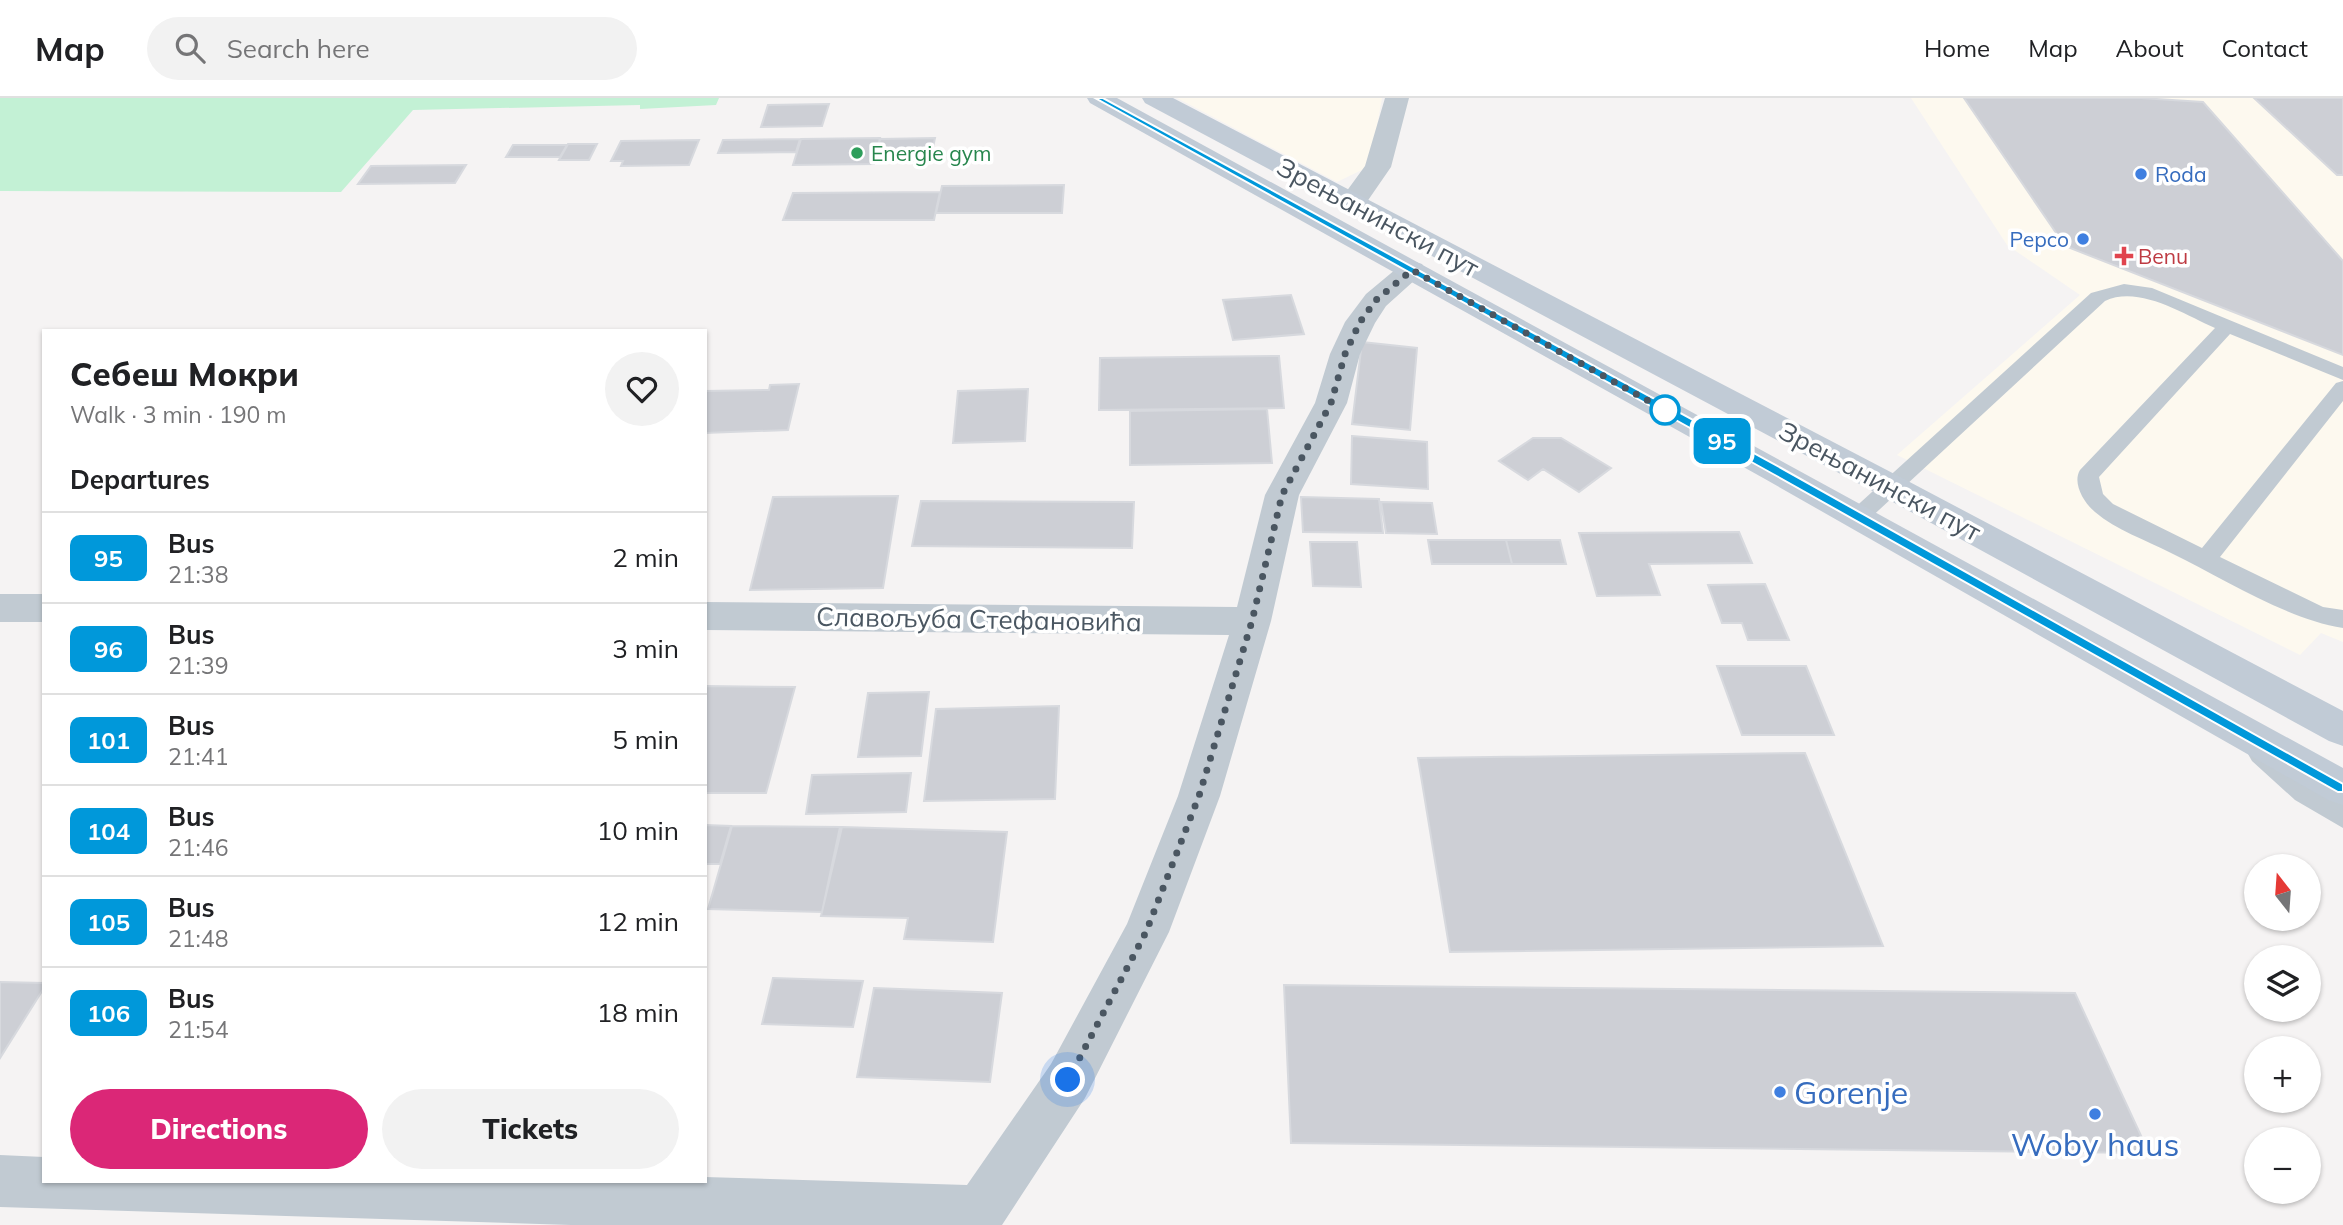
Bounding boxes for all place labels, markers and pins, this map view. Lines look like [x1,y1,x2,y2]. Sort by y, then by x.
place label: Energie gym [871,140,991,166]
marker: Energie gym [849,145,865,161]
place label: Roda [2155,161,2206,187]
marker: Roda [2133,166,2149,182]
place label: Pepco [2010,226,2069,252]
marker: Pepco [2075,231,2091,247]
place label: Benu [2138,243,2188,269]
marker: Benu [2116,248,2132,264]
unlabelled marker [1650,395,1680,425]
place label: Gorenje [1794,1072,1908,1112]
marker: Gorenje [1772,1084,1788,1100]
marker: Woby haus [2087,1106,2103,1122]
place label: Woby haus [2011,1124,2179,1164]

